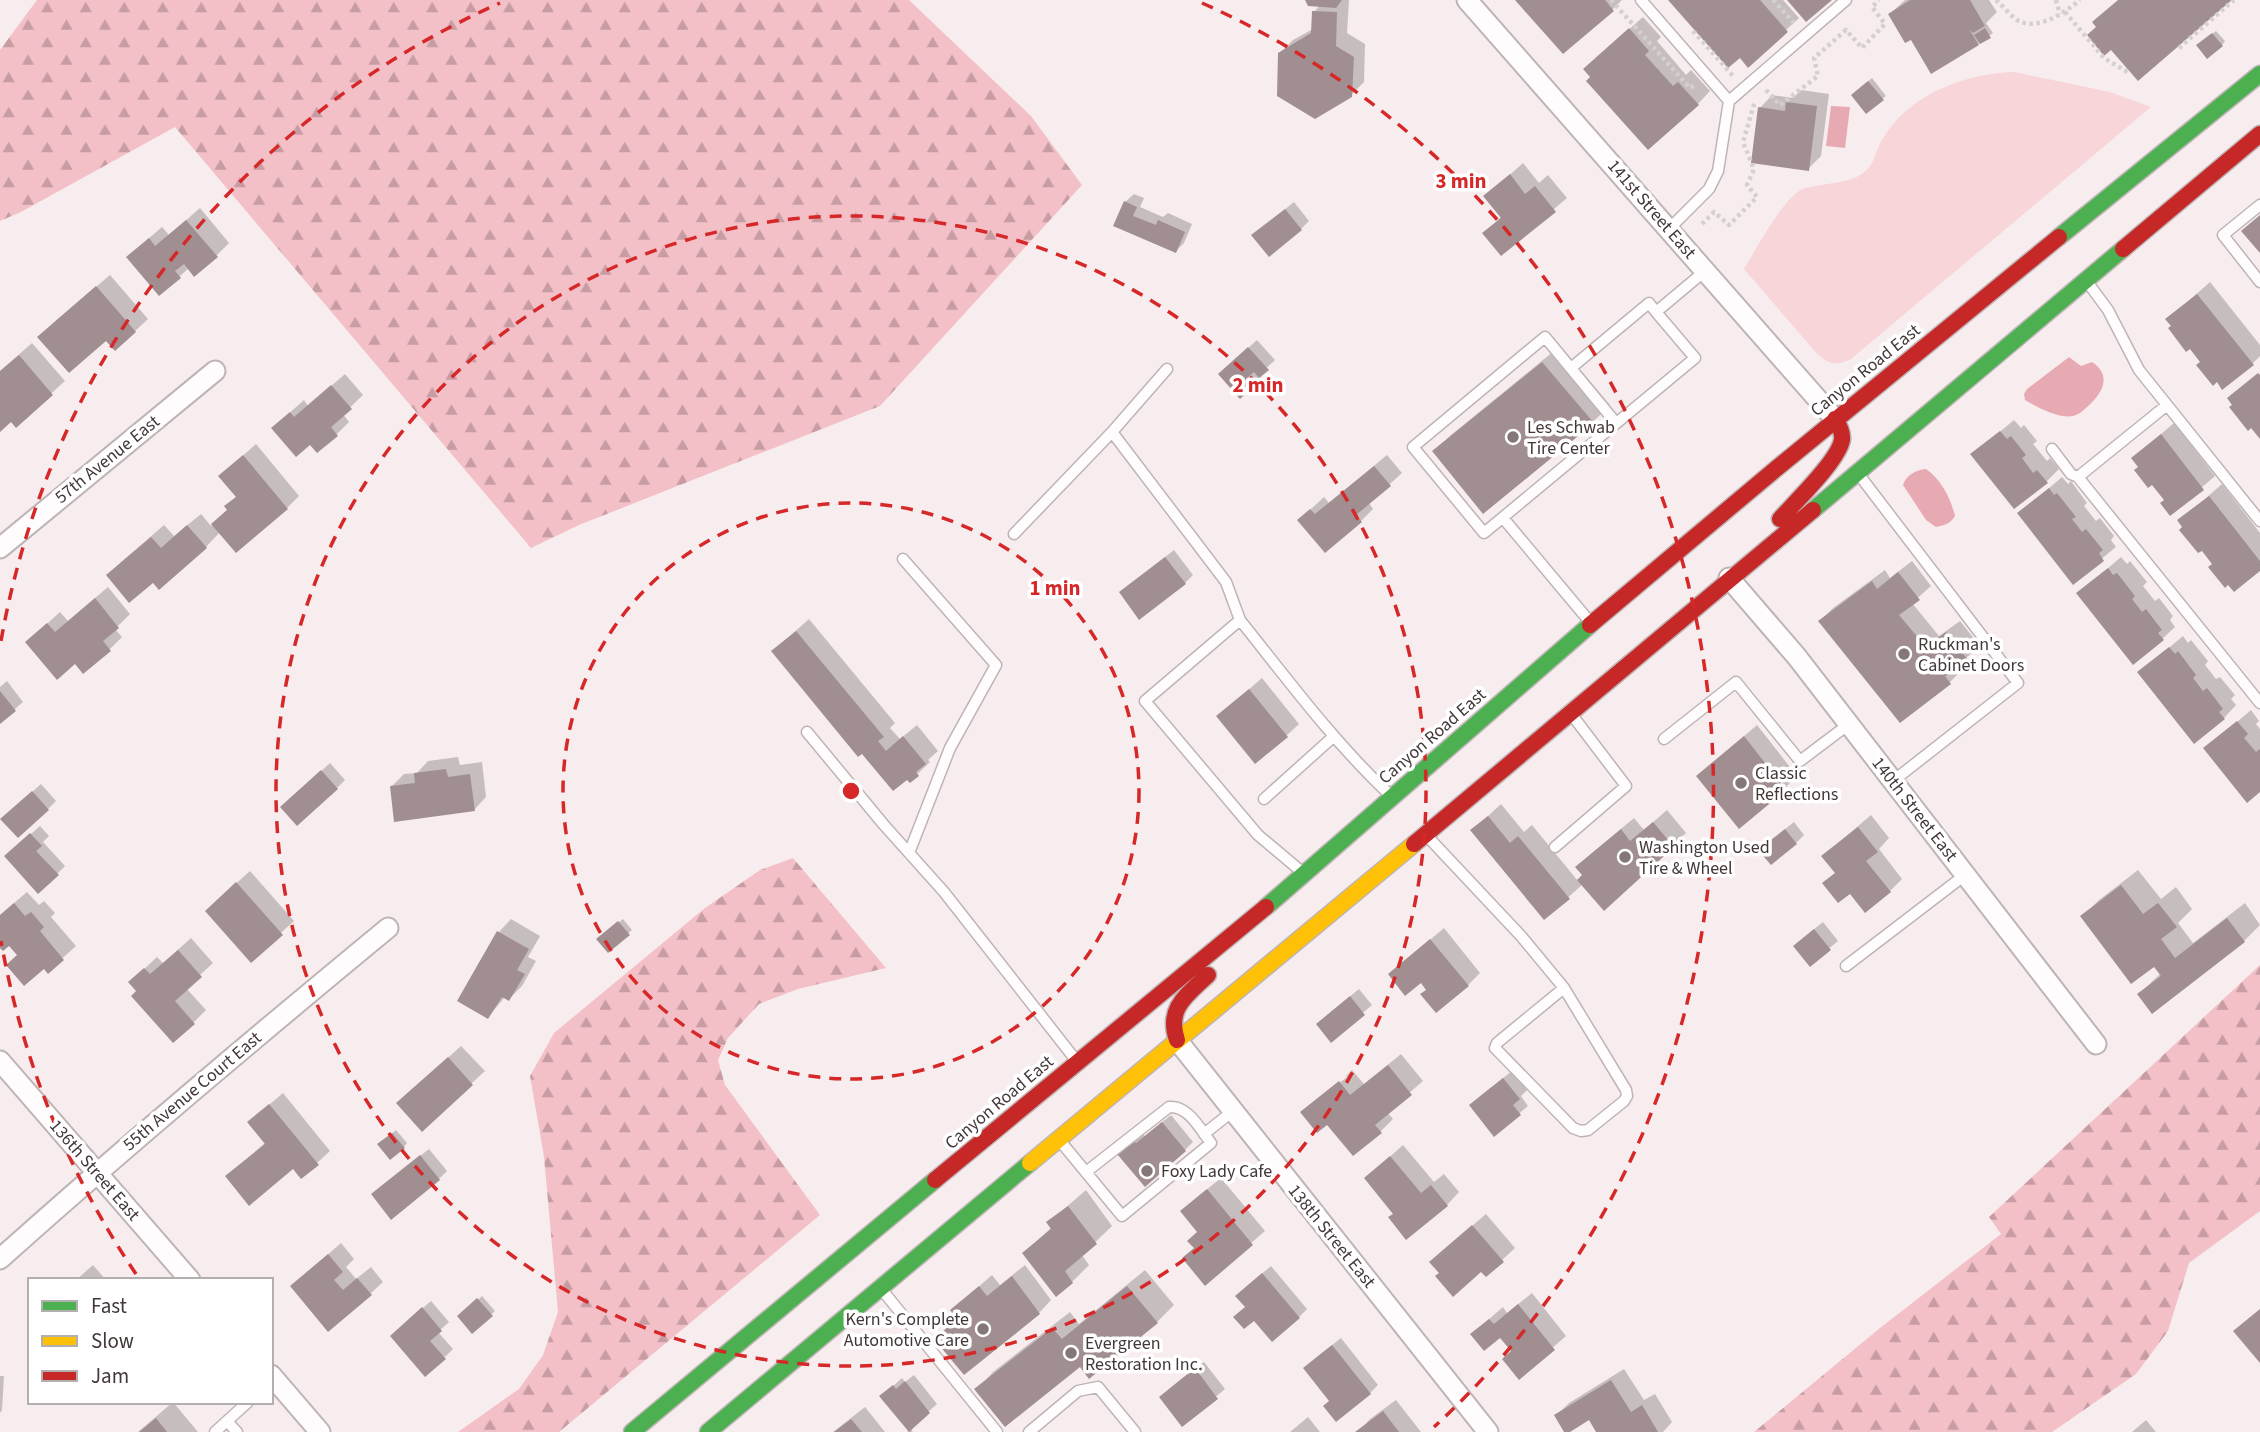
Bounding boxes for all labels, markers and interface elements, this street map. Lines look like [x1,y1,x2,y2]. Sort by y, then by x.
street label: 141st Street East [1601,154,1702,264]
text: 3 min [1435,166,1487,196]
street label: Canyon Road East [1805,318,1926,423]
text: 2 min [1232,370,1284,400]
street label: 57th Avenue East [50,409,165,509]
place label: Les Schwab Tire Center [1527,415,1615,461]
marker: Les Schwab Tire Center [1505,429,1521,445]
text: 1 min [1029,573,1081,603]
place label: Ruckman's Cabinet Doors [1918,632,2024,678]
marker: Ruckman's Cabinet Doors [1896,646,1912,662]
street label: Canyon Road East [1373,683,1491,790]
street label: 140th Street East [1866,752,1964,867]
place label: Classic Reflections [1755,761,1838,807]
marker: Classic Reflections [1733,775,1749,791]
centre of rings [839,779,863,803]
place label: Washington Used Tire & Wheel [1639,835,1770,881]
marker: Washington Used Tire & Wheel [1617,849,1633,865]
street label: 55th Avenue Court East [118,1026,267,1157]
street label: Canyon Road East [940,1049,1059,1155]
street label: 136th Street East [44,1114,146,1226]
place label: Foxy Lady Cafe [1161,1159,1272,1184]
marker: Foxy Lady Cafe [1139,1163,1155,1179]
street label: 138th Street East [1282,1179,1381,1293]
legend [28,1278,273,1404]
text: Fast [91,1291,127,1321]
place label: Kern's Complete Automotive Care [844,1307,969,1353]
marker: Kern's Complete Automotive Care [975,1321,991,1337]
text: Slow [91,1326,134,1356]
place label: Evergreen Restoration Inc. [1085,1331,1202,1377]
marker: Evergreen Restoration Inc. [1063,1345,1079,1361]
text: Jam [91,1361,129,1391]

